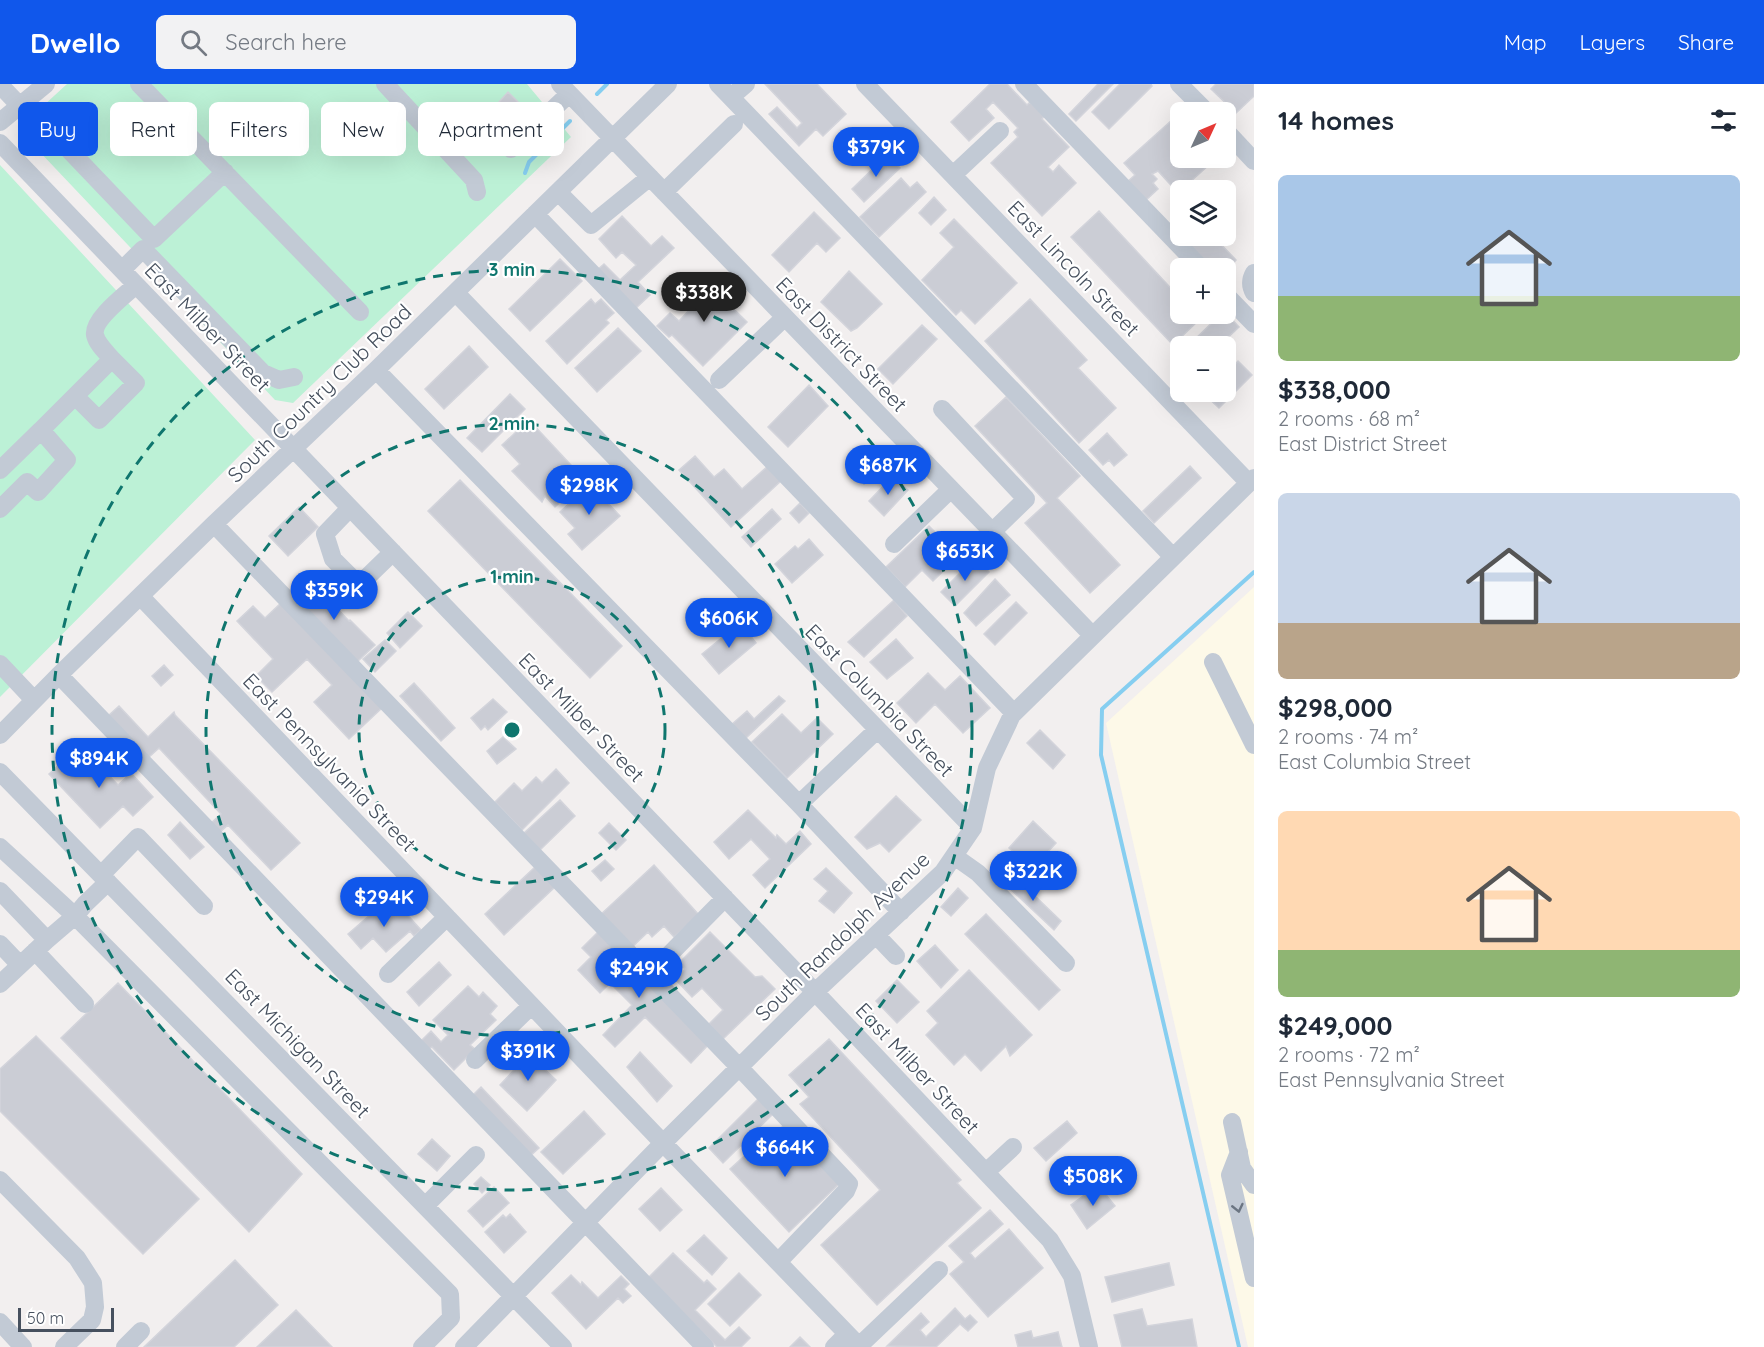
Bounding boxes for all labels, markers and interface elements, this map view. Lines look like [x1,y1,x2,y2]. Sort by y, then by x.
search box [156,15,576,69]
text: Dwello [30,25,120,60]
icon: search [177,26,210,59]
text: Search here [225,28,347,56]
text: Map [1504,29,1547,55]
text: Layers [1580,29,1645,55]
text: Share [1678,29,1734,55]
chip: Buy [18,102,98,156]
chip: Rent [110,102,197,156]
chip: Filters [209,102,309,156]
chip: New [321,102,406,156]
chip: Apartment [418,102,564,156]
north arrow [1170,102,1236,168]
map controls [1170,102,1236,402]
text: 14 homes [1278,104,1394,137]
icon: filters [1707,104,1740,137]
pin: $379K [834,127,918,178]
text: $379K [847,134,905,159]
button: layers [1170,180,1236,246]
street label: East Lincoln Street [1003,195,1145,341]
icon: home [1455,214,1563,322]
street label: East Milber Street [140,257,276,397]
text: 3 min [489,258,535,281]
button: + [1170,258,1236,324]
street label: East District Street [771,271,913,417]
pin: $338K [662,272,746,323]
text: $338K [675,279,733,304]
street label: South Country Club Road [222,298,416,488]
button: − [1170,336,1236,402]
text: $338,000 [1278,373,1391,406]
text: 2 rooms · 68 m² [1278,406,1420,431]
text: 2 min [489,412,535,435]
text: East District Street [1278,431,1447,456]
pin: $687K [846,445,930,496]
text: $687K [859,452,917,477]
pin: $298K [547,465,631,516]
text: $298K [560,472,618,497]
pin: $653K [923,531,1007,582]
icon: home [1455,532,1563,640]
text: $653K [936,538,994,563]
text: 1 min [490,565,534,588]
pin: $359K [292,570,376,621]
text: $359K [305,577,363,602]
pin: $606K [687,598,771,649]
text: $606K [699,605,759,630]
street label: East Columbia Street [800,618,960,782]
street label: East Milber Street [514,647,650,787]
street label: East Pennsylvania Street [238,667,422,857]
text: $298,000 [1278,691,1392,724]
centre of rings [502,720,522,740]
text: 2 rooms · 74 m² [1278,724,1418,749]
pin: $894K [57,738,141,789]
text: $894K [69,745,129,770]
text: East Columbia Street [1278,749,1471,774]
street label: South Randolph Avenue [749,846,935,1026]
icon: home [1455,850,1563,958]
pin: $322K [991,851,1075,902]
text: $322K [1004,858,1062,883]
pin: $294K [342,877,426,928]
text: $294K [354,884,414,909]
pin: $249K [597,948,681,999]
text: $249K [609,955,669,980]
street label: East Michigan Street [220,963,376,1123]
street label: East Milber Street [851,997,985,1139]
text: $249,000 [1278,1009,1392,1042]
pin: $391K [486,1031,570,1082]
text: $391K [501,1038,555,1063]
text: 2 rooms · 72 m² [1278,1042,1420,1067]
text: East Pennsylvania Street [1278,1067,1505,1092]
pin: $664K [743,1127,827,1178]
text: $664K [756,1134,814,1159]
pin: $508K [1051,1156,1135,1207]
text: $508K [1063,1163,1123,1188]
one-way arrow [1230,1203,1243,1213]
scale bar [18,1305,114,1332]
text: 50 m [27,1308,64,1328]

